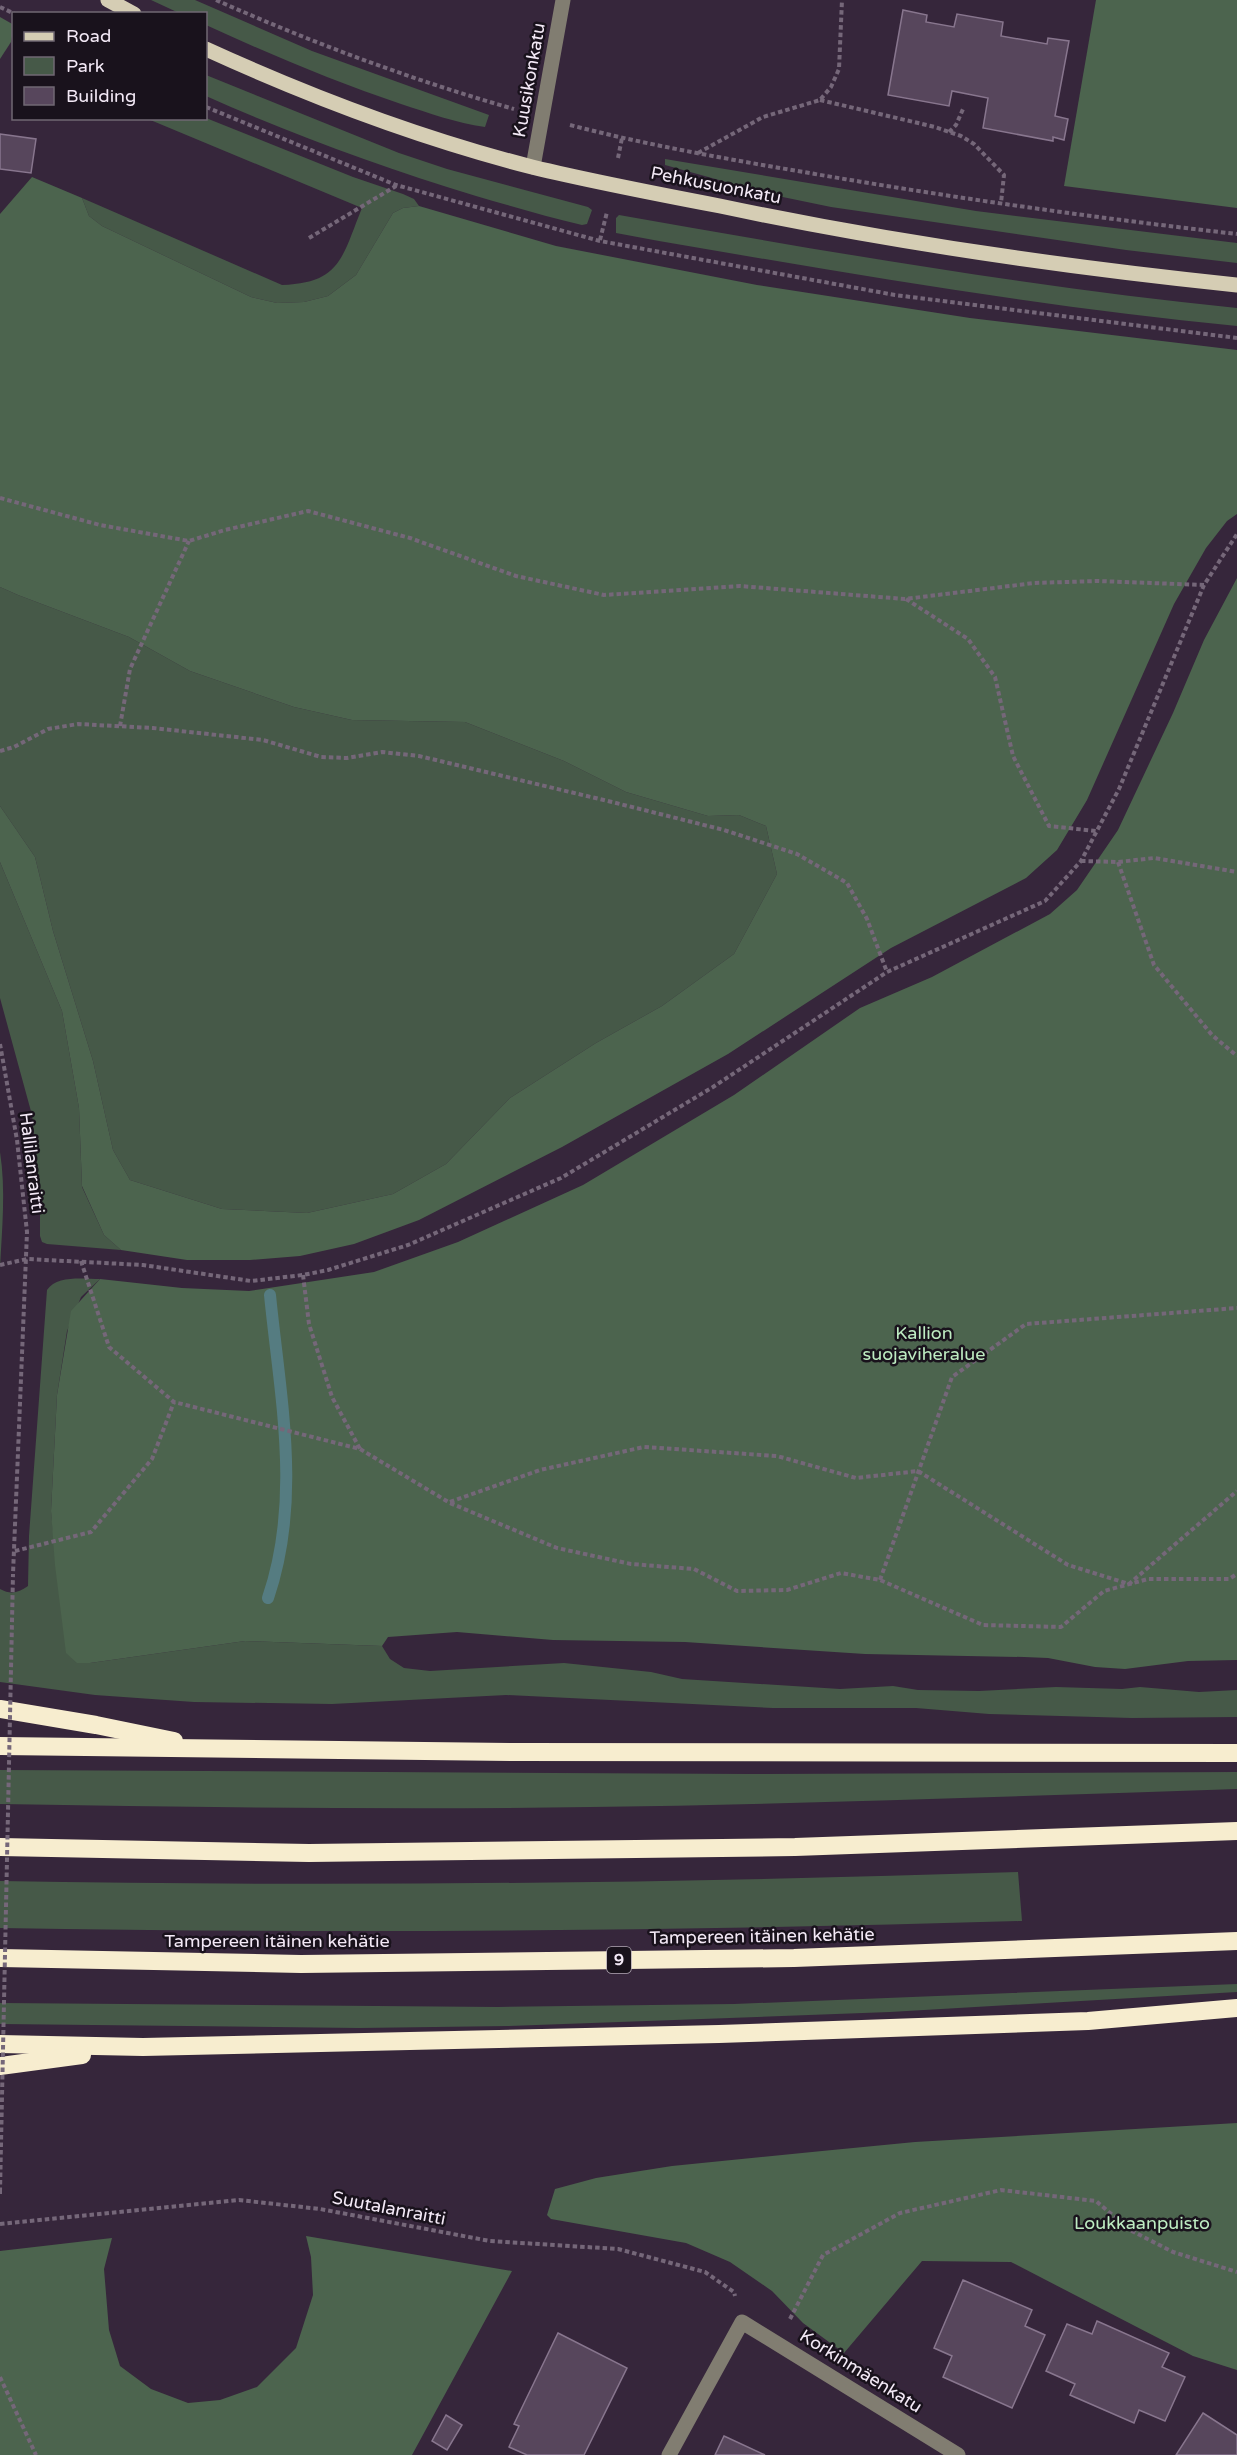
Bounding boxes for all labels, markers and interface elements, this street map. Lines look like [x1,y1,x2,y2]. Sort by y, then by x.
legend [12,12,207,120]
street label: Kuusikonkatu [508,21,550,139]
text: Road [66,25,111,47]
text: Park [66,55,105,77]
text: Building [66,85,136,107]
street label: Pehkusuonkatu [649,162,783,208]
street label: Hallilanraitti [15,1111,49,1215]
park label: Kallion suojaviheralue [863,1322,985,1365]
street label: Tampereen itäinen kehätie [649,1923,875,1949]
street label: Tampereen itäinen kehätie [164,1930,390,1952]
road number: 9 [607,1947,631,1973]
street label: Suutalanraitti [330,2186,448,2230]
park label: Loukkaanpuisto [1074,2212,1210,2234]
street label: Korkinmäenkatu [796,2324,926,2418]

